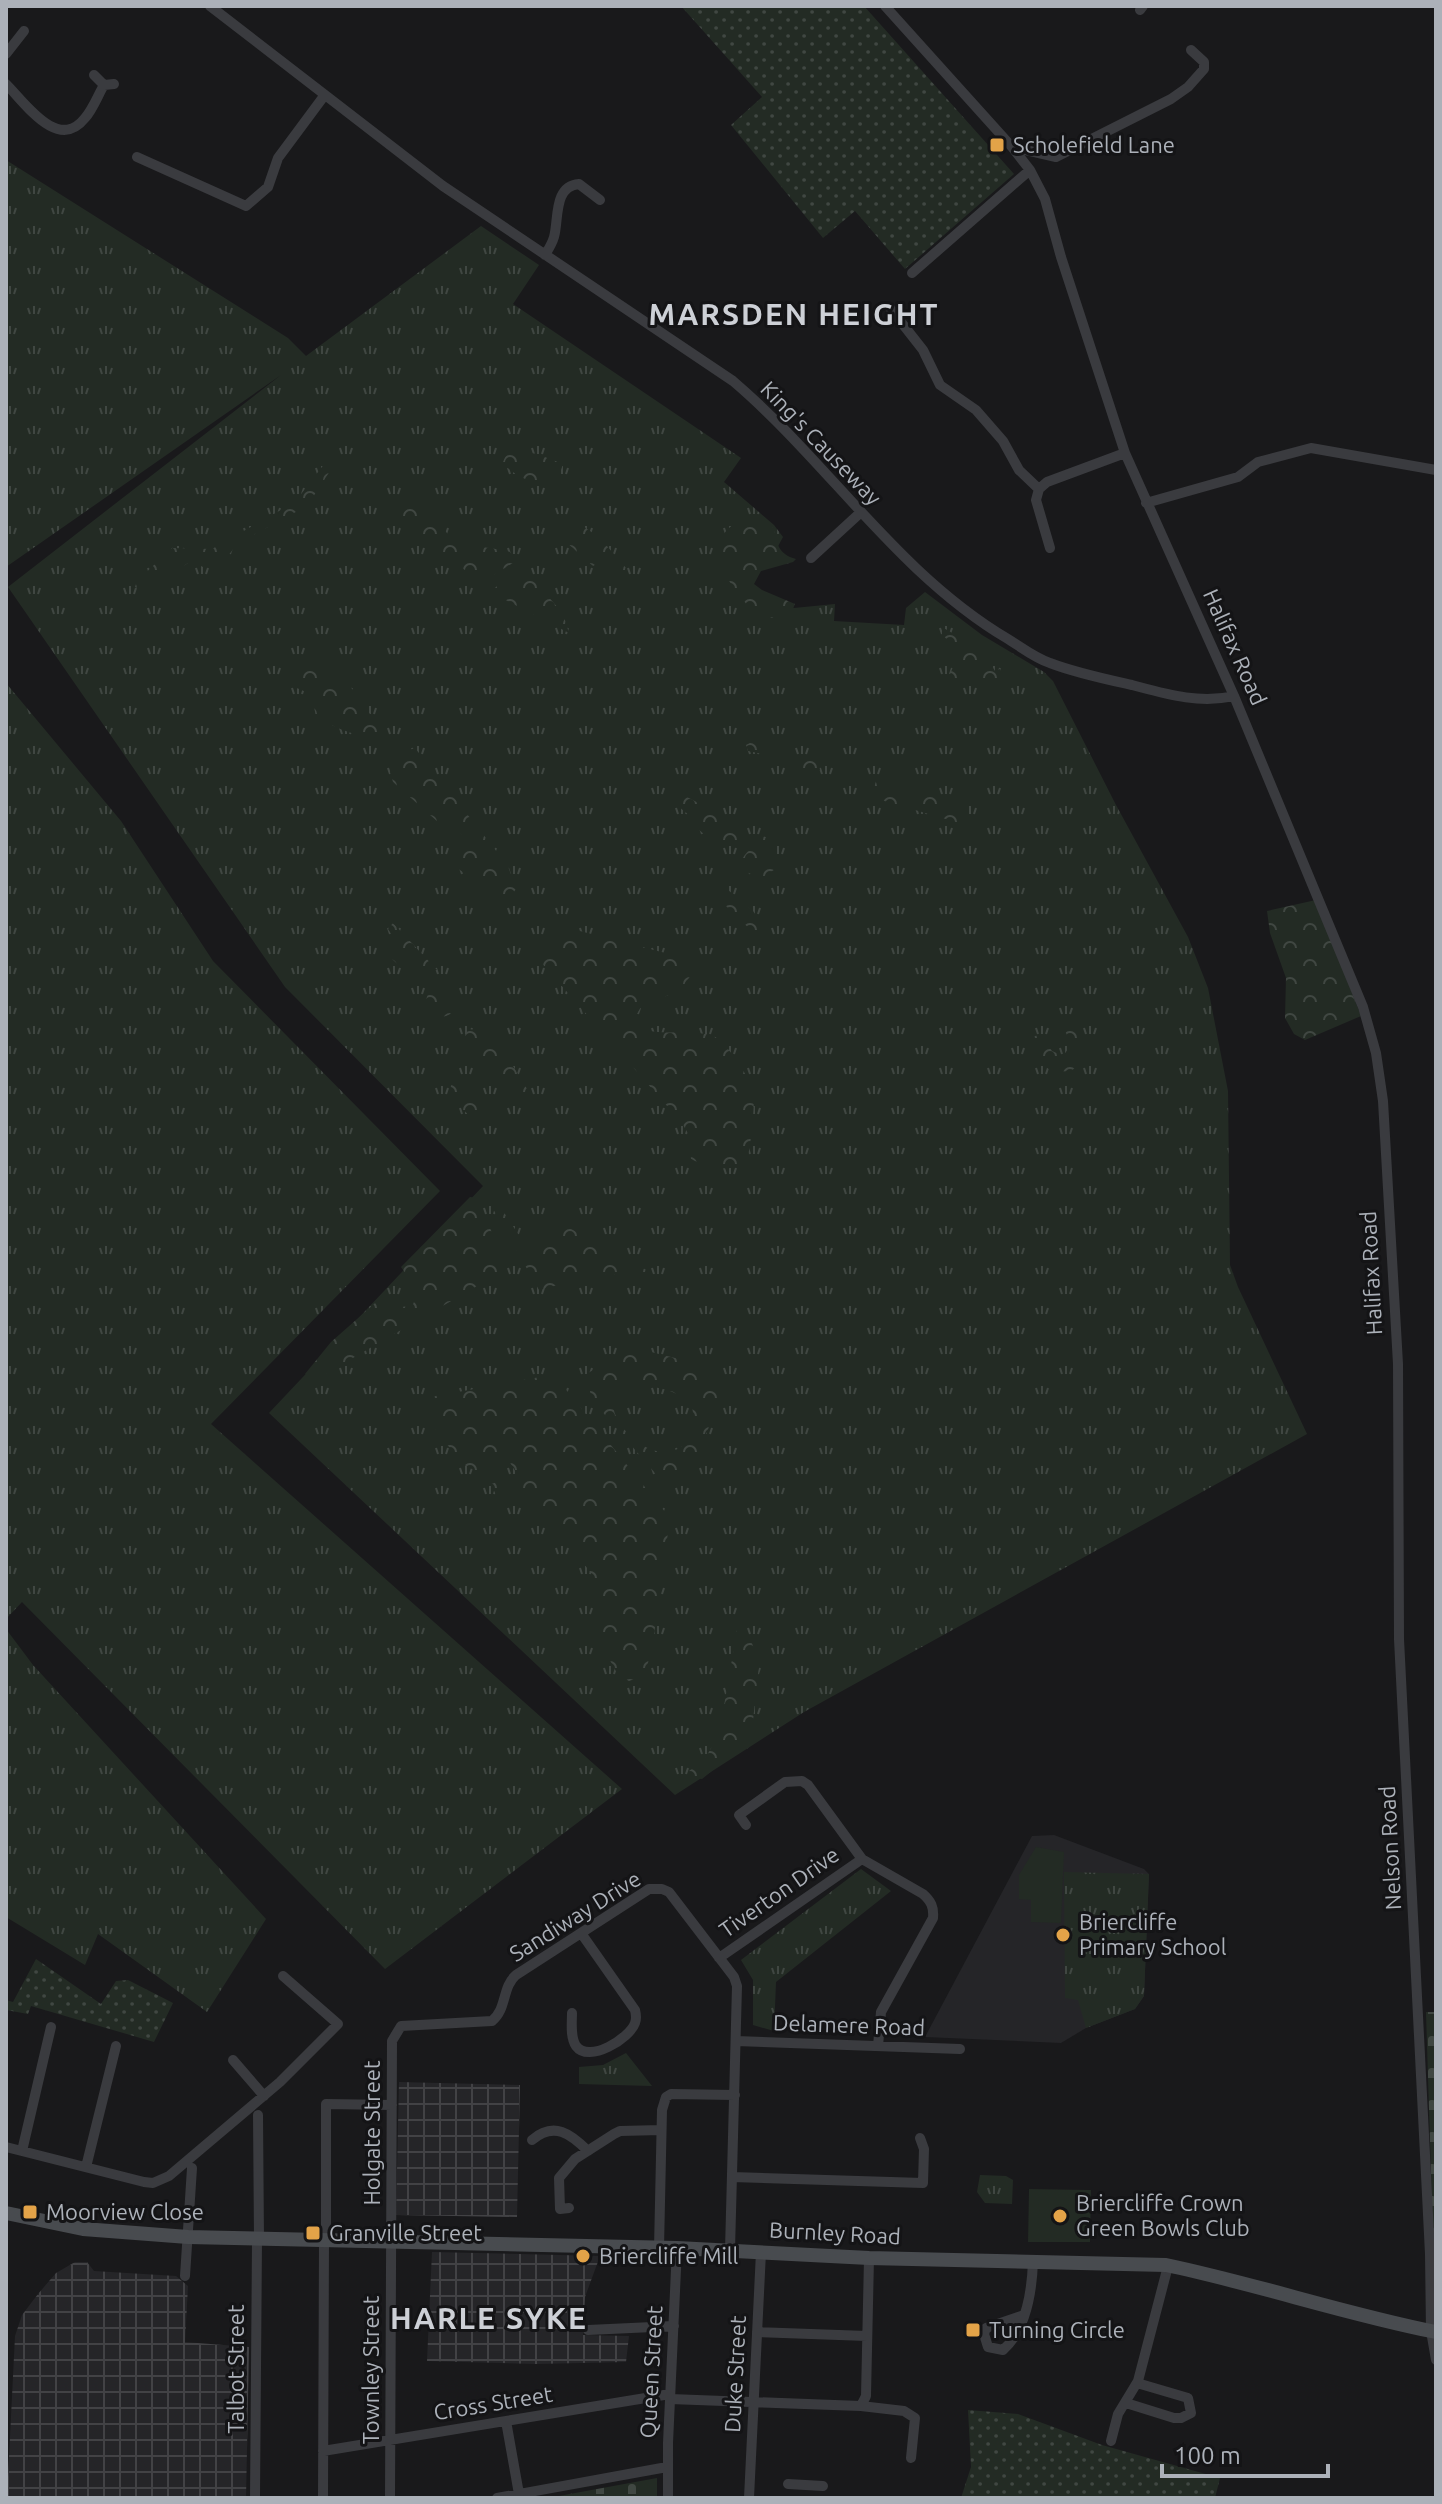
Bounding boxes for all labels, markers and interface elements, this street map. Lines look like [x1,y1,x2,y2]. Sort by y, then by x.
place label: Scholefield Lane [1013,132,1175,157]
marker: Scholefield Lane [988,136,1006,154]
district label: MARSDEN HEIGHT [649,297,939,331]
street label: King's Causeway [756,376,887,510]
street label: Halifax Road [1199,585,1272,709]
street label: Halifax Road [1355,1210,1386,1336]
street label: Nelson Road [1374,1785,1405,1911]
street label: Tiverton Drive [714,1841,843,1942]
street label: Sandiway Drive [505,1865,645,1966]
place label: Briercliffe Primary School [1079,1909,1227,1959]
marker: Briercliffe Primary School [1054,1926,1072,1944]
street label: Delamere Road [773,2009,925,2040]
street label: Holgate Street [359,2060,384,2206]
place label: Briercliffe Crown Green Bowls Club [1076,2190,1250,2240]
place label: Moorview Close [46,2199,204,2224]
marker: Moorview Close [21,2203,39,2221]
marker: Briercliffe Crown Green Bowls Club [1051,2207,1069,2225]
street label: Burnley Road [769,2217,901,2248]
place label: Granville Street [329,2220,482,2245]
marker: Granville Street [304,2224,322,2242]
place label: Briercliffe Mill [599,2243,739,2268]
marker: Briercliffe Mill [574,2247,592,2265]
street label: Townley Street [358,2295,383,2444]
district label: HARLE SYKE [390,2301,588,2335]
street label: Talbot Street [223,2304,248,2434]
street label: Queen Street [635,2305,666,2439]
street label: Duke Street [719,2314,750,2433]
place label: Turning Circle [989,2317,1125,2342]
marker: Turning Circle [964,2321,982,2339]
street label: Cross Street [432,2381,555,2424]
scale bar [1162,2428,1328,2478]
text: 100 m [1174,2442,1241,2469]

